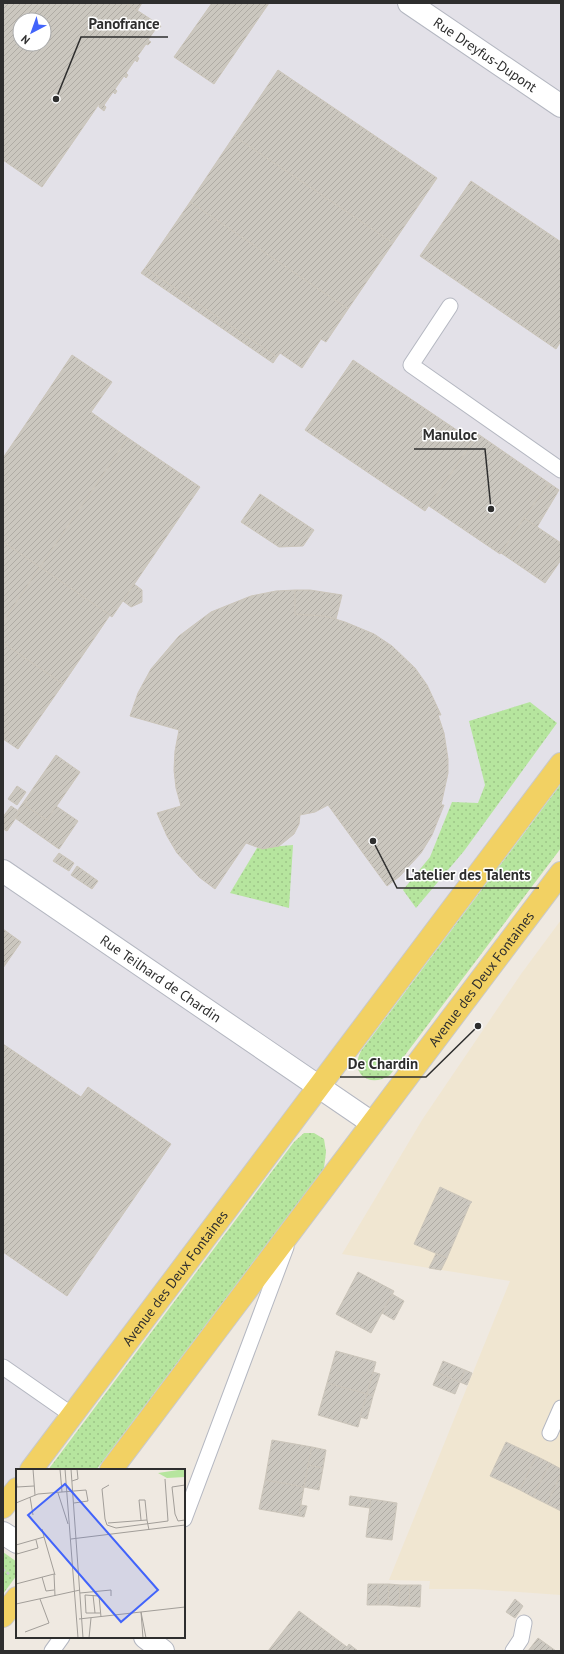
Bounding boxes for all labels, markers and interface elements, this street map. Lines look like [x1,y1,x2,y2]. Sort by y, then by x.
callout: Panofrance [81,10,168,37]
north arrow [12,12,52,52]
street label: Rue Dreyfus-Dupont [430,13,541,96]
text: Panofrance [88,14,160,33]
text: N [18,32,33,47]
callout: Manuloc [414,422,485,449]
text: Manuloc [423,425,478,444]
callout: L'atelier des Talents [397,861,539,888]
text: L'atelier des Talents [405,865,531,884]
street label: Avenue des Deux Fontaines [424,908,538,1050]
street label: Rue Teilhard de Chardin [97,931,225,1026]
callout: De Chardin [340,1050,426,1077]
text: De Chardin [348,1054,418,1073]
street label: Avenue des Deux Fontaines [118,1207,232,1349]
inset map [16,1469,185,1638]

